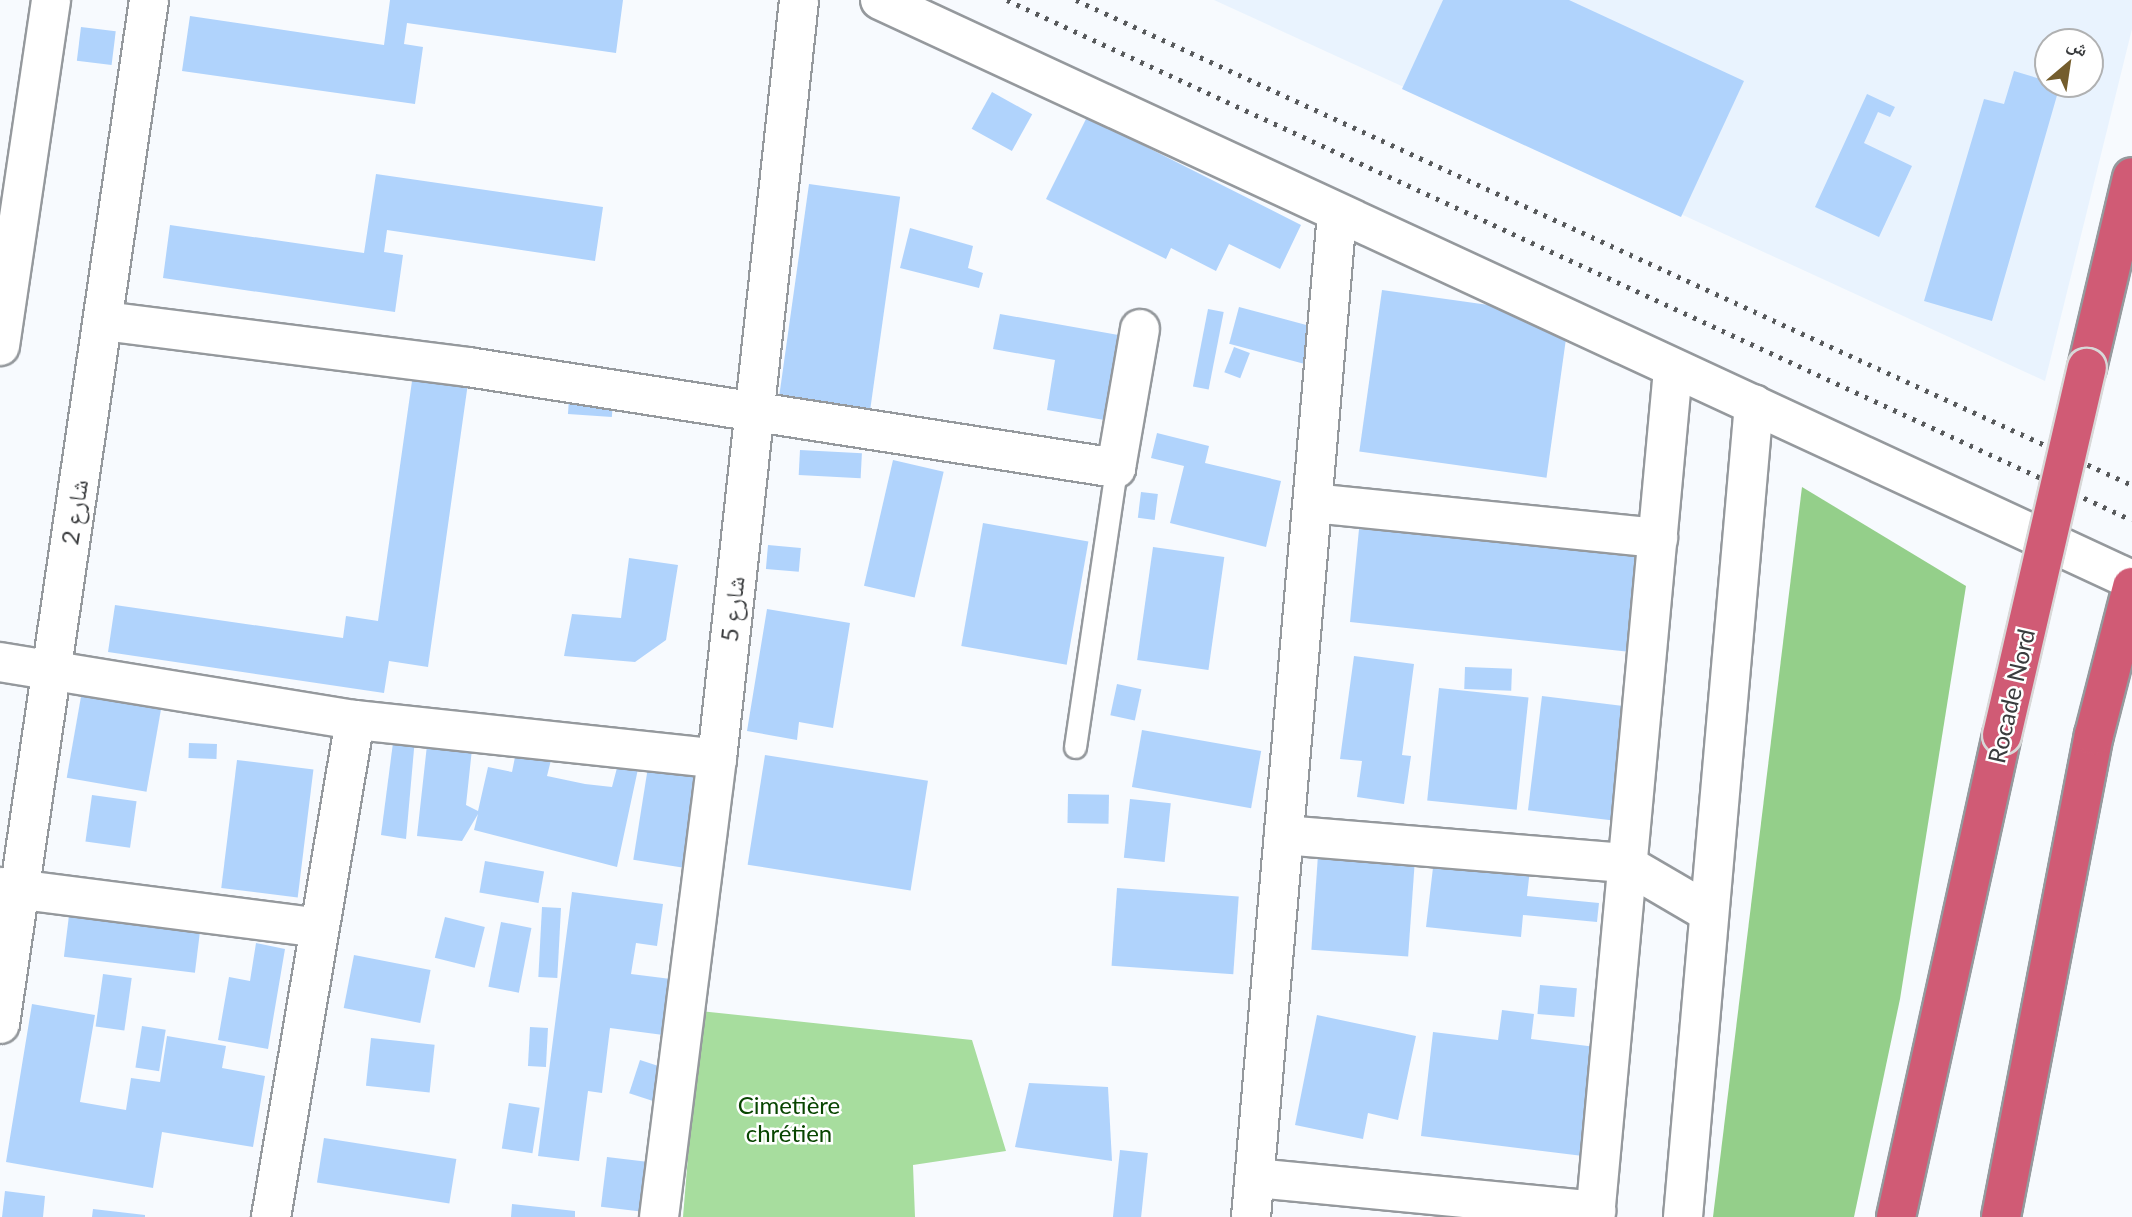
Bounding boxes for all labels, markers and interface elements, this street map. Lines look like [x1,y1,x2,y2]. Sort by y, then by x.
north arrow [2034,28,2104,98]
text: ش [2064,31,2093,61]
street label: شارع 2 [55,477,93,547]
street label: شارع 5 [714,575,750,643]
street label: Rocade Nord [1982,626,2040,766]
park label: Cimetière chrétien [738,1091,840,1147]

